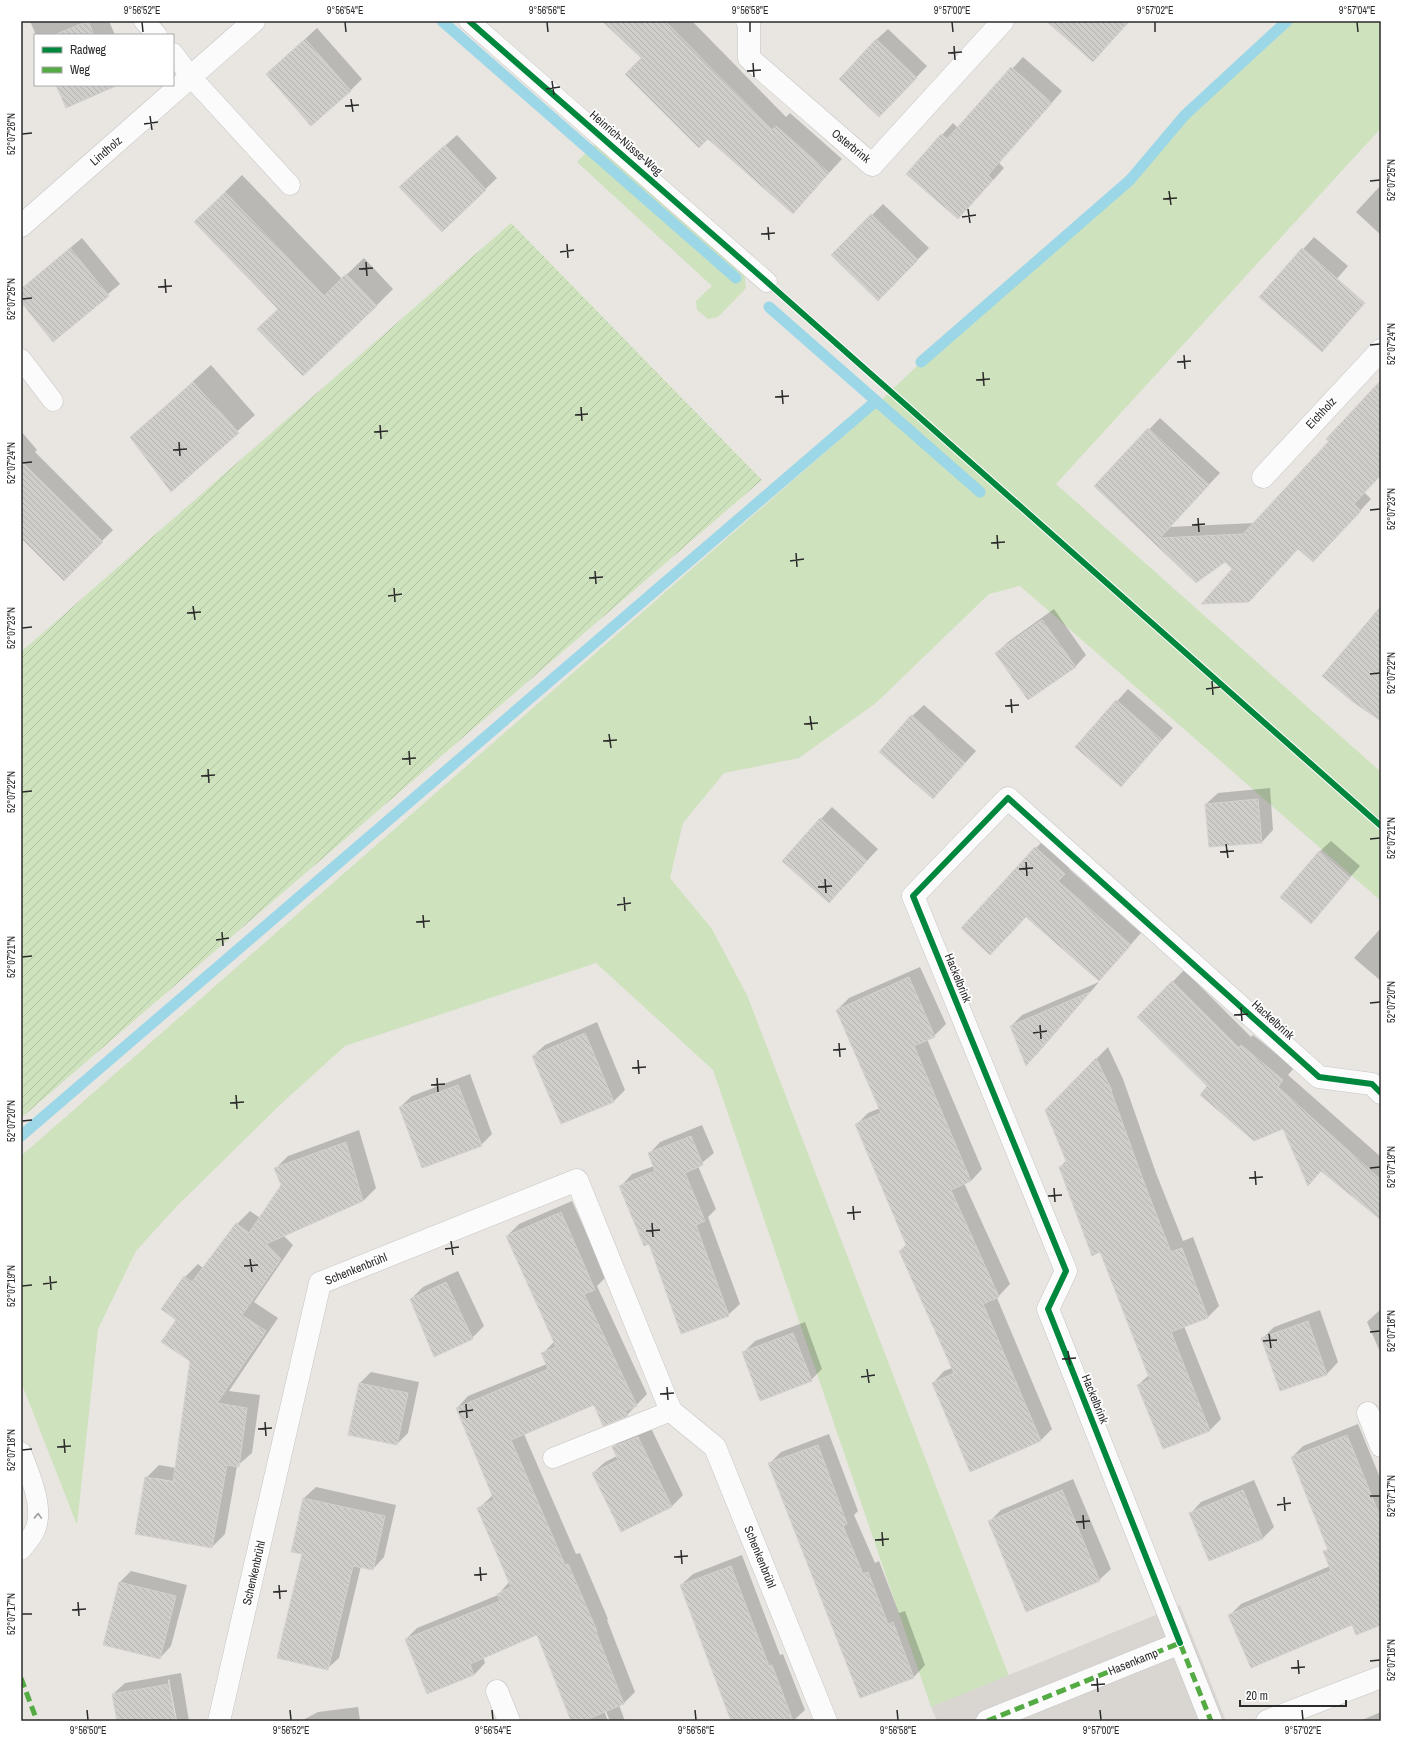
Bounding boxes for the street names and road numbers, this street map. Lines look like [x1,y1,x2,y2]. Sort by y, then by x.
street label: Heinrich-Nüsse-Weg [586,107,666,179]
street label: Osterbrink [828,125,874,167]
street label: Lindholz [87,133,125,169]
street label: Eichholz [1302,394,1340,432]
street label: Hackelbrink [941,951,975,1005]
street label: Hackelbrink [1248,997,1298,1043]
street label: Schenkenbrühl [323,1249,389,1289]
street label: Hackelbrink [1078,1372,1112,1426]
street label: Schenkenbrühl [740,1524,780,1590]
street label: Schenkenbrühl [239,1539,269,1607]
street label: Hasenkamp [1106,1645,1160,1679]

